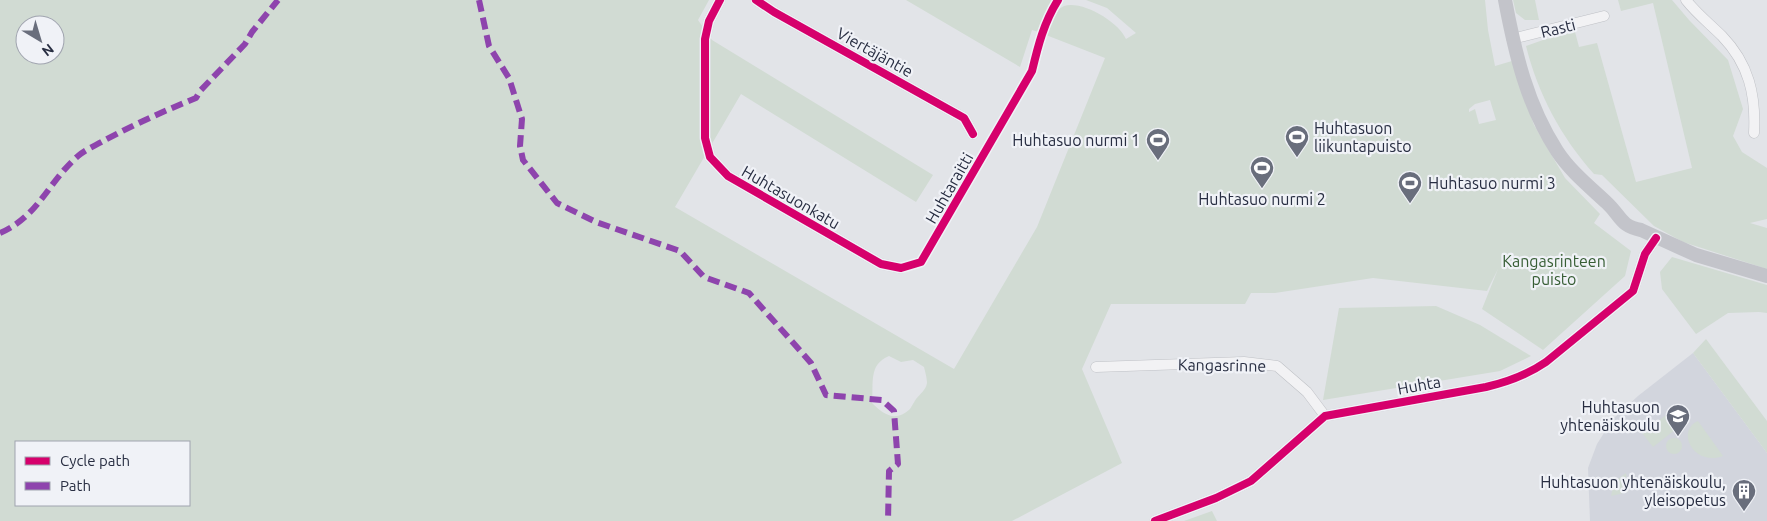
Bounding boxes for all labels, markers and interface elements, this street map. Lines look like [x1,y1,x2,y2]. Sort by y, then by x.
north arrow [15,15,65,65]
street label: Rasti [1539,15,1577,41]
street label: Viertäjäntie [834,24,916,80]
text: N [39,41,57,60]
place label: Huhtasuon liikuntapuisto [1314,119,1412,155]
sports icon: Huhtasuon liikuntapuisto [1284,124,1310,158]
sports icon: Huhtasuo nurmi 1 [1145,127,1171,161]
place label: Huhtasuo nurmi 1 [1012,131,1140,149]
street label: Huhtaraitti [922,149,976,227]
sports icon: Huhtasuo nurmi 2 [1249,155,1275,189]
street label: Huhtasuonkatu [739,162,843,232]
sports icon: Huhtasuo nurmi 3 [1397,170,1423,204]
place label: Huhtasuo nurmi 3 [1428,174,1556,192]
place label: Huhtasuo nurmi 2 [1198,190,1326,208]
park label: Kangasrinteen puisto [1502,252,1606,288]
street label: Kangasrinne [1178,355,1266,375]
street label: Huhta [1396,372,1442,398]
place label: Huhtasuon yhtenäiskoulu [1560,398,1660,434]
school or university icon: Huhtasuon yhtenäiskoulu [1665,403,1691,437]
legend [15,441,190,506]
text: Cycle path [60,452,130,469]
place label: Huhtasuon yhtenäiskoulu, yleisopetus [1540,473,1726,509]
text: Path [60,477,91,494]
building icon: Huhtasuon yhtenäiskoulu, yleisopetus [1731,478,1757,512]

